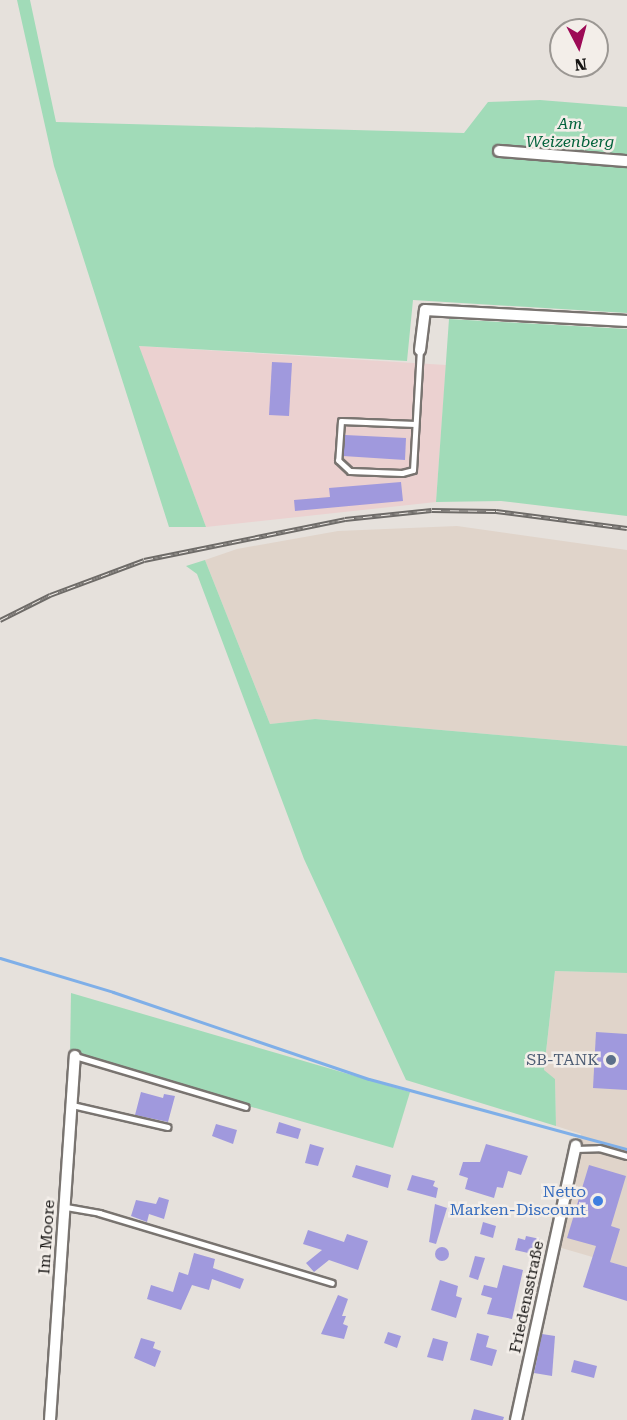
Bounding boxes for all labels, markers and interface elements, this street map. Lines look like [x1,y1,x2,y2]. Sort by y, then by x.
north arrow [549,18,609,78]
text: N [574,54,588,75]
park label: Am Weizenberg [526,114,614,152]
place label: SB-TANK [526,1050,599,1070]
marker: SB-TANK [604,1053,618,1067]
place label: Netto Marken-Discount [450,1182,586,1220]
marker: Netto Marken-Discount [591,1194,605,1208]
street label: Im Moore [35,1199,59,1275]
street label: Friedensstraße [506,1239,548,1355]

